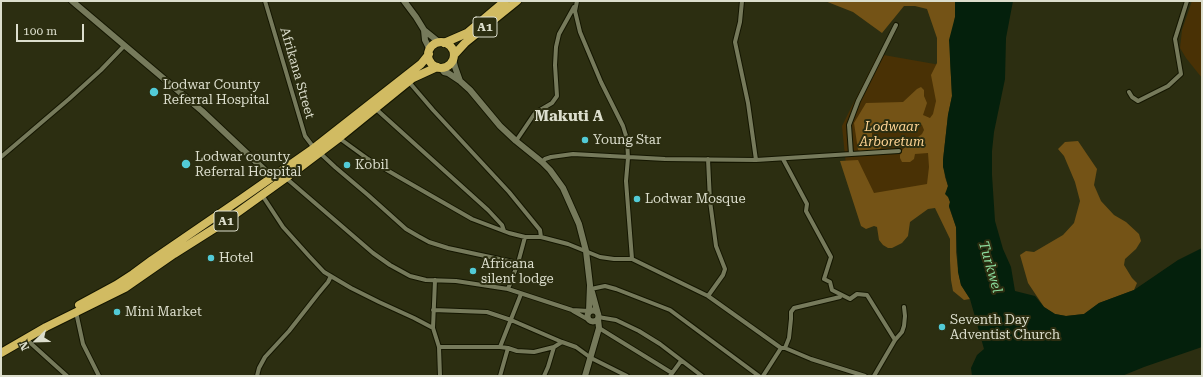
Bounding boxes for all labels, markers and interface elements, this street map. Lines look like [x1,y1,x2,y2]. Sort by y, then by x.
scale bar [18,16,86,42]
road number: A1 [473,17,497,37]
text: 100 m [23,24,57,38]
street label: Afrikana Street [276,25,318,121]
place label: Lodwar County Referral Hospital [163,77,269,108]
marker: Lodwar County Referral Hospital [148,86,160,98]
district label: Makuti A [535,108,603,126]
park label: Lodwaar Arboretum [860,119,924,150]
place label: Young Star [593,132,661,148]
marker: Young Star [580,135,590,145]
place label: Lodwar county Referral Hospital [195,149,301,180]
place label: Kobil [355,157,389,173]
marker: Lodwar county Referral Hospital [180,158,192,170]
marker: Kobil [342,160,352,170]
place label: Lodwar Mosque [645,191,746,207]
marker: Lodwar Mosque [632,194,642,204]
road number: A1 [214,211,238,231]
water label: Turkwel [975,239,1005,295]
place label: Hotel [219,250,253,266]
marker: Hotel [206,253,216,263]
place label: Africana silent lodge [481,256,554,287]
marker: Africana silent lodge [468,266,478,276]
place label: Mini Market [125,304,202,320]
marker: Mini Market [112,307,122,317]
place label: Seventh Day Adventist Church [950,312,1060,343]
north arrow [16,321,56,361]
marker: Seventh Day Adventist Church [937,322,947,332]
text: N [17,339,32,352]

